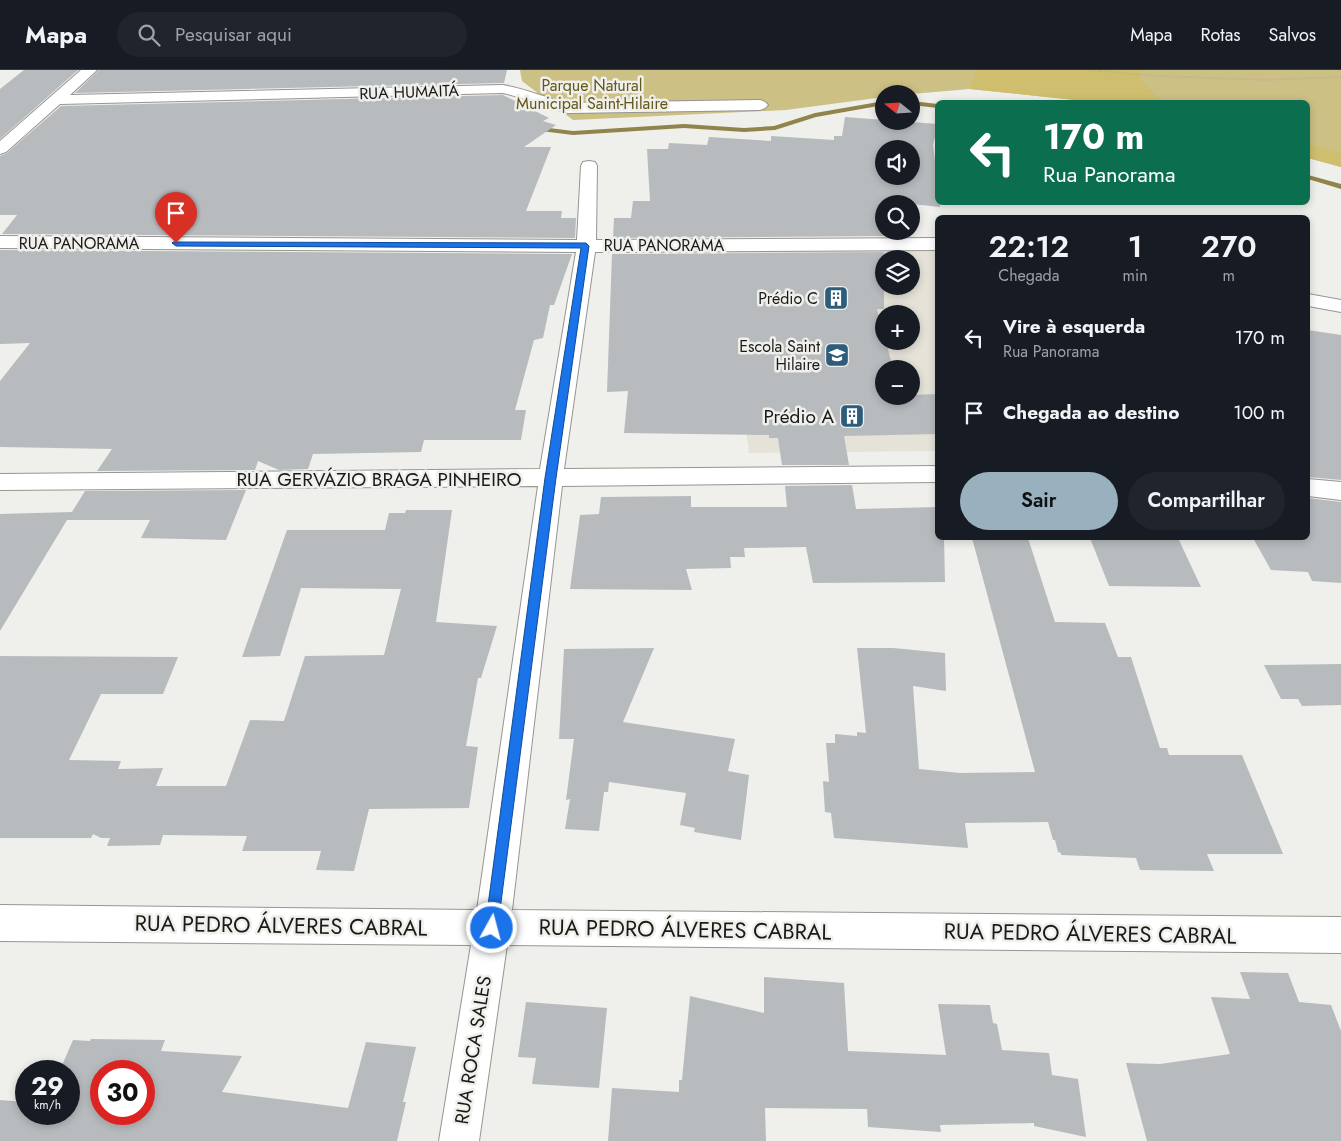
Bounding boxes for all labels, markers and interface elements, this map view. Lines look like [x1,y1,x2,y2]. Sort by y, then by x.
search box [117,12,467,57]
text: Mapa [25,17,87,52]
icon: search [135,21,163,49]
text: Pesquisar aqui [175,21,292,48]
text: Mapa [1130,22,1172,48]
text: Rotas [1200,22,1241,48]
text: Salvos [1269,22,1316,48]
park label: Parque Natural Municipal Saint-Hilaire [516,74,668,115]
street label: RUA HUMAITÁ [359,79,460,105]
north arrow [875,85,920,130]
map controls [875,85,920,405]
text: 170 m [1043,112,1144,162]
icon: left [960,120,1025,185]
button: sound [875,140,920,185]
text: Rua Panorama [1043,158,1175,190]
pin [155,192,197,243]
button: search [875,195,920,240]
icon: arrive [162,199,190,227]
text: 22:12 [988,225,1069,268]
text: 1 [1128,225,1143,268]
text: 270 [1201,225,1257,268]
street label: RUA PANORAMA [19,232,140,255]
street label: RUA PANORAMA [604,234,725,257]
button: layers [875,250,920,295]
text: Chegada [998,264,1059,287]
text: min [1123,264,1148,287]
text: m [1223,264,1235,287]
building icon: Prédio C [823,285,849,311]
place label: Prédio C [758,287,818,310]
button: + [875,305,920,350]
text: Vire à esquerda [1003,313,1145,340]
icon: left [960,324,988,352]
text: 170 m [1235,324,1285,351]
place label: Escola Saint Hilaire [739,335,820,376]
text: Rua Panorama [1003,340,1099,363]
school or university icon: Escola Saint Hilaire [824,342,850,368]
button: − [875,360,920,405]
icon: arrive [960,399,988,427]
text: Chegada ao destino [1003,399,1179,426]
text: 100 m [1233,399,1285,426]
place label: Prédio A [764,403,834,430]
building icon: Prédio A [839,403,865,429]
street label: RUA GERVÁZIO BRAGA PINHEIRO [236,466,522,493]
button: Sair [960,472,1118,530]
button: Compartilhar [1128,472,1285,530]
position arrow [465,901,517,953]
street label: RUA PEDRO ÁLVERES CABRAL [134,906,428,944]
street label: RUA PEDRO ÁLVERES CABRAL [538,910,832,948]
street label: RUA PEDRO ÁLVERES CABRAL [943,914,1237,952]
street label: RUA ROCA SALES [448,974,498,1126]
speed limit sign: 30 [90,1060,155,1125]
text: 29 [31,1068,64,1104]
text: km/h [34,1096,61,1114]

